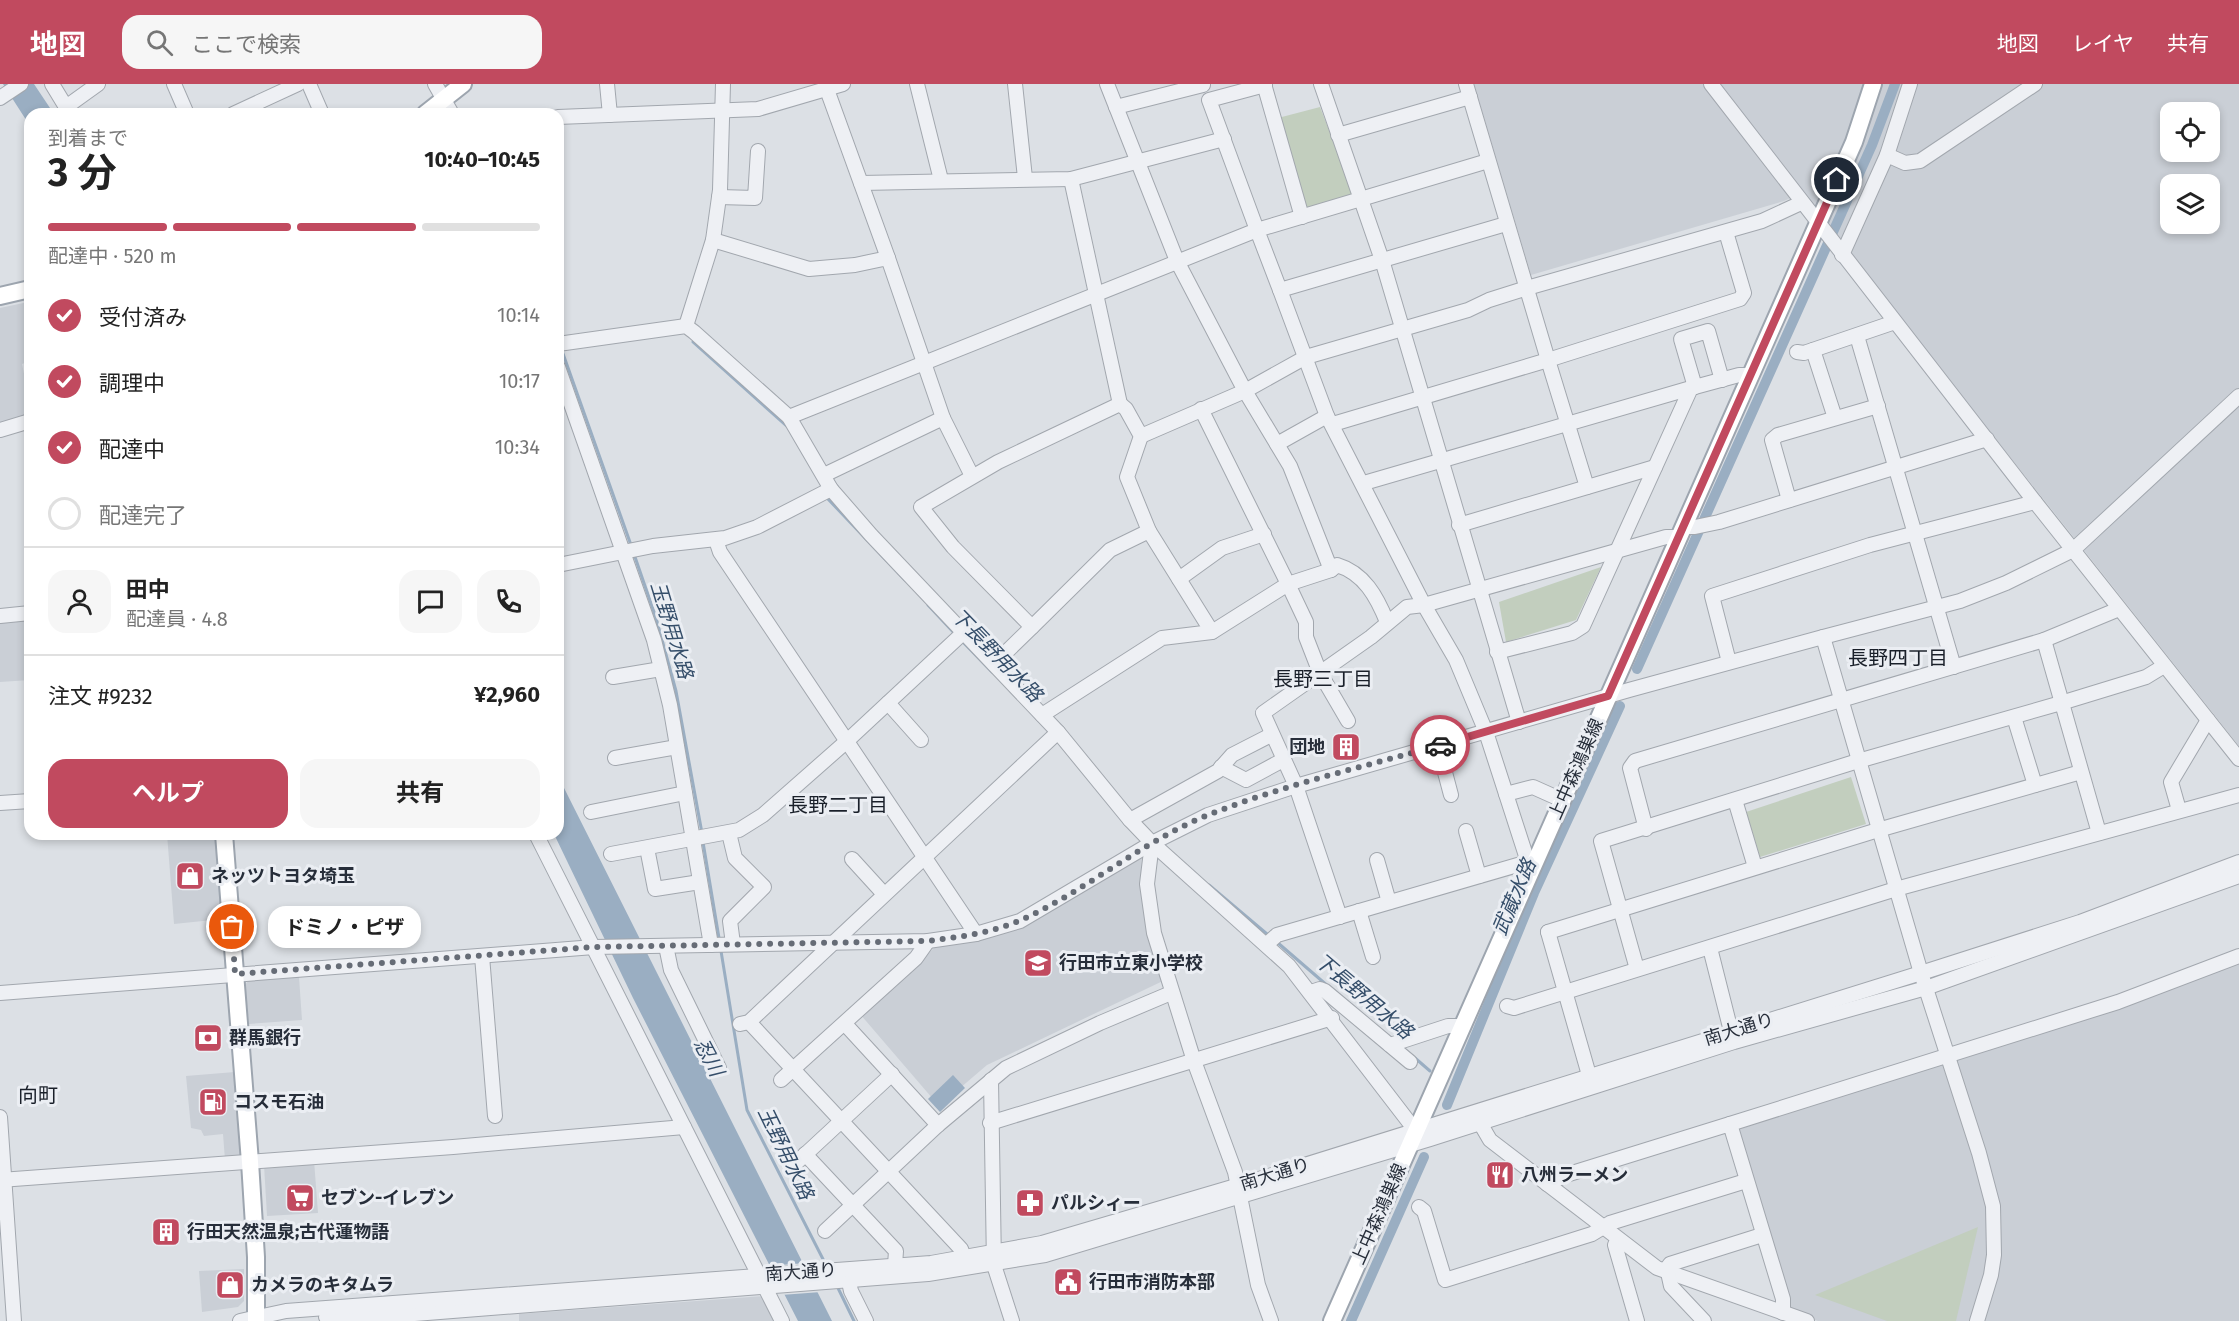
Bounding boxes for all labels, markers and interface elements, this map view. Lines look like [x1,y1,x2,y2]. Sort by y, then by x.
search box [122,15,542,69]
icon: search [143,26,176,59]
text: 地図 [30,28,86,61]
text: ここで検索 [191,31,301,58]
text: 地図 [1997,31,2039,57]
text: レイヤ [2072,31,2134,57]
text: 共有 [2167,31,2209,57]
map controls [2160,102,2220,234]
button: locate [2160,102,2220,162]
text: 到着まで [48,126,128,150]
text: 10:40–10:45 [424,146,540,173]
text: 3 分 [48,150,117,196]
pin [1811,154,1862,205]
icon: home [1820,163,1853,196]
button: layers [2160,174,2220,234]
text: 配達中 · 520 m [48,244,177,268]
icon: check [48,299,81,332]
text: 10:14 [497,303,540,327]
text: 受付済み [99,304,187,331]
icon: check [48,365,81,398]
text: 10:17 [499,369,540,393]
text: 調理中 [99,370,165,397]
icon: check [48,431,81,464]
text: 10:34 [495,435,540,459]
text: 配達中 [99,436,165,463]
text: 配達完了 [99,502,187,529]
button: person [48,570,111,633]
button: chat [399,570,462,633]
button: phone [477,570,540,633]
text: 田中 [126,576,170,603]
water label: 玉野用水路 [646,579,699,683]
water label: 下長野用水路 [947,604,1049,708]
text: 配達員 · 4.8 [126,607,228,631]
district label: 長野四丁目 [1848,646,1948,670]
district label: 長野三丁目 [1273,667,1373,691]
text: ¥2,960 [474,681,540,708]
text: 注文 #9232 [48,683,153,710]
courier [1410,715,1470,775]
street label: 上中森鴻巣線 [1544,715,1608,823]
icon: car [1424,729,1457,762]
building icon: 団地 [1330,731,1362,763]
place label: 団地 [1289,736,1325,758]
button: ヘルプ [48,759,288,828]
button: 共有 [300,759,540,828]
district label: 長野二丁目 [788,793,888,817]
water label: 武蔵水路 [1487,854,1541,939]
shop icon: ネッツトヨタ埼玉 [174,860,206,892]
place label: ネッツトヨタ埼玉 [211,865,355,887]
pin [206,901,257,952]
callout: ドミノ・ピザ [268,906,421,948]
icon: bag [215,910,248,943]
text: ドミノ・ピザ [285,915,405,939]
school or university icon: 行田市立東小学校 [1022,947,1054,979]
water label: 下長野用水路 [1310,948,1419,1045]
place label: 行田市立東小学校 [1059,952,1203,974]
street label: 南大通り [1701,1008,1777,1050]
bank icon: 群馬銀行 [192,1022,224,1054]
place label: 群馬銀行 [229,1027,301,1049]
water label: 忍川 [689,1034,730,1082]
district label: 向町 [18,1083,58,1107]
fuel station icon: コスモ石油 [197,1086,229,1118]
place label: コスモ石油 [234,1091,324,1113]
water label: 玉野用水路 [753,1103,820,1205]
street label: 南大通り [1237,1153,1313,1195]
restaurant icon: 八州ラーメン [1484,1159,1516,1191]
street label: 上中森鴻巣線 [1347,1160,1411,1268]
place label: 八州ラーメン [1521,1164,1628,1186]
supermarket icon: セブン-イレブン [284,1182,316,1214]
place label: セブン-イレブン [321,1187,454,1209]
pharmacy icon: パルシィー [1014,1187,1046,1219]
place label: パルシィー [1051,1192,1141,1214]
building icon: 行田天然温泉;古代蓮物語 [150,1216,182,1248]
place label: 行田天然温泉;古代蓮物語 [187,1221,389,1243]
street label: 南大通り [764,1259,838,1285]
public building icon: 行田市消防本部 [1052,1266,1084,1298]
shop icon: カメラのキタムラ [214,1269,246,1301]
place label: 行田市消防本部 [1089,1271,1215,1293]
place label: カメラのキタムラ [251,1274,394,1296]

